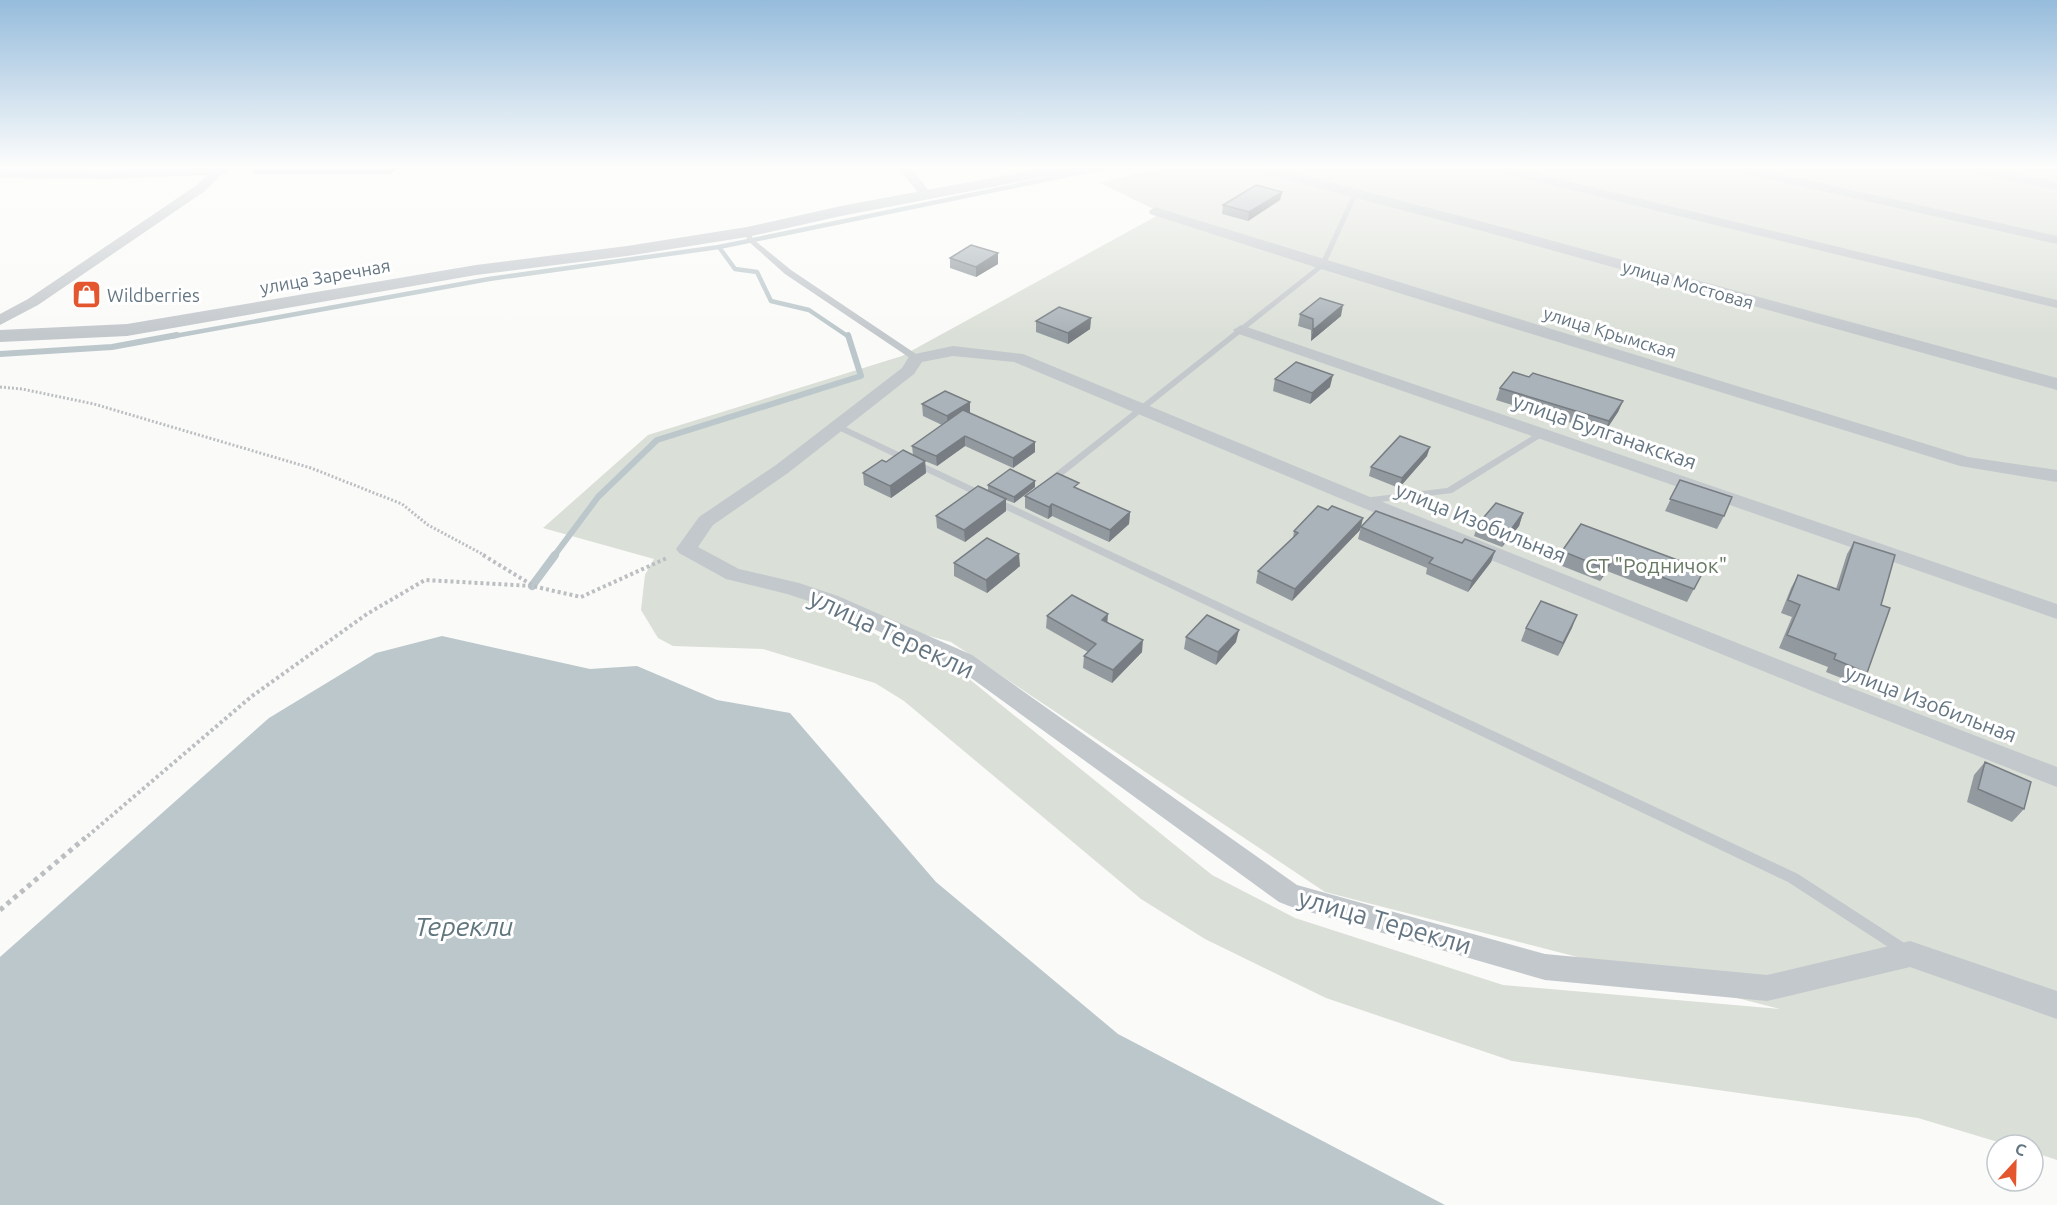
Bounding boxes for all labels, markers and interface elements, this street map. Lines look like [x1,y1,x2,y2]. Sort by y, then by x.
street label: улица Заречная [258,255,392,297]
street label: улица Мостовая [1620,256,1756,312]
shop icon: Wildberries [70,279,102,311]
place label: Wildberries [107,285,200,305]
street label: улица Крымская [1541,302,1679,362]
street label: улица Булганакская [1510,388,1700,474]
street label: улица Изобильная [1392,477,1570,567]
park label: СТ "Родничок" [1585,553,1727,577]
street label: улица Терекли [805,582,979,684]
street label: улица Изобильная [1842,659,2020,747]
street label: улица Терекли [1295,882,1475,960]
water label: Терекли [415,911,513,941]
north arrow [1985,1133,2045,1193]
text: С [2013,1139,2029,1159]

